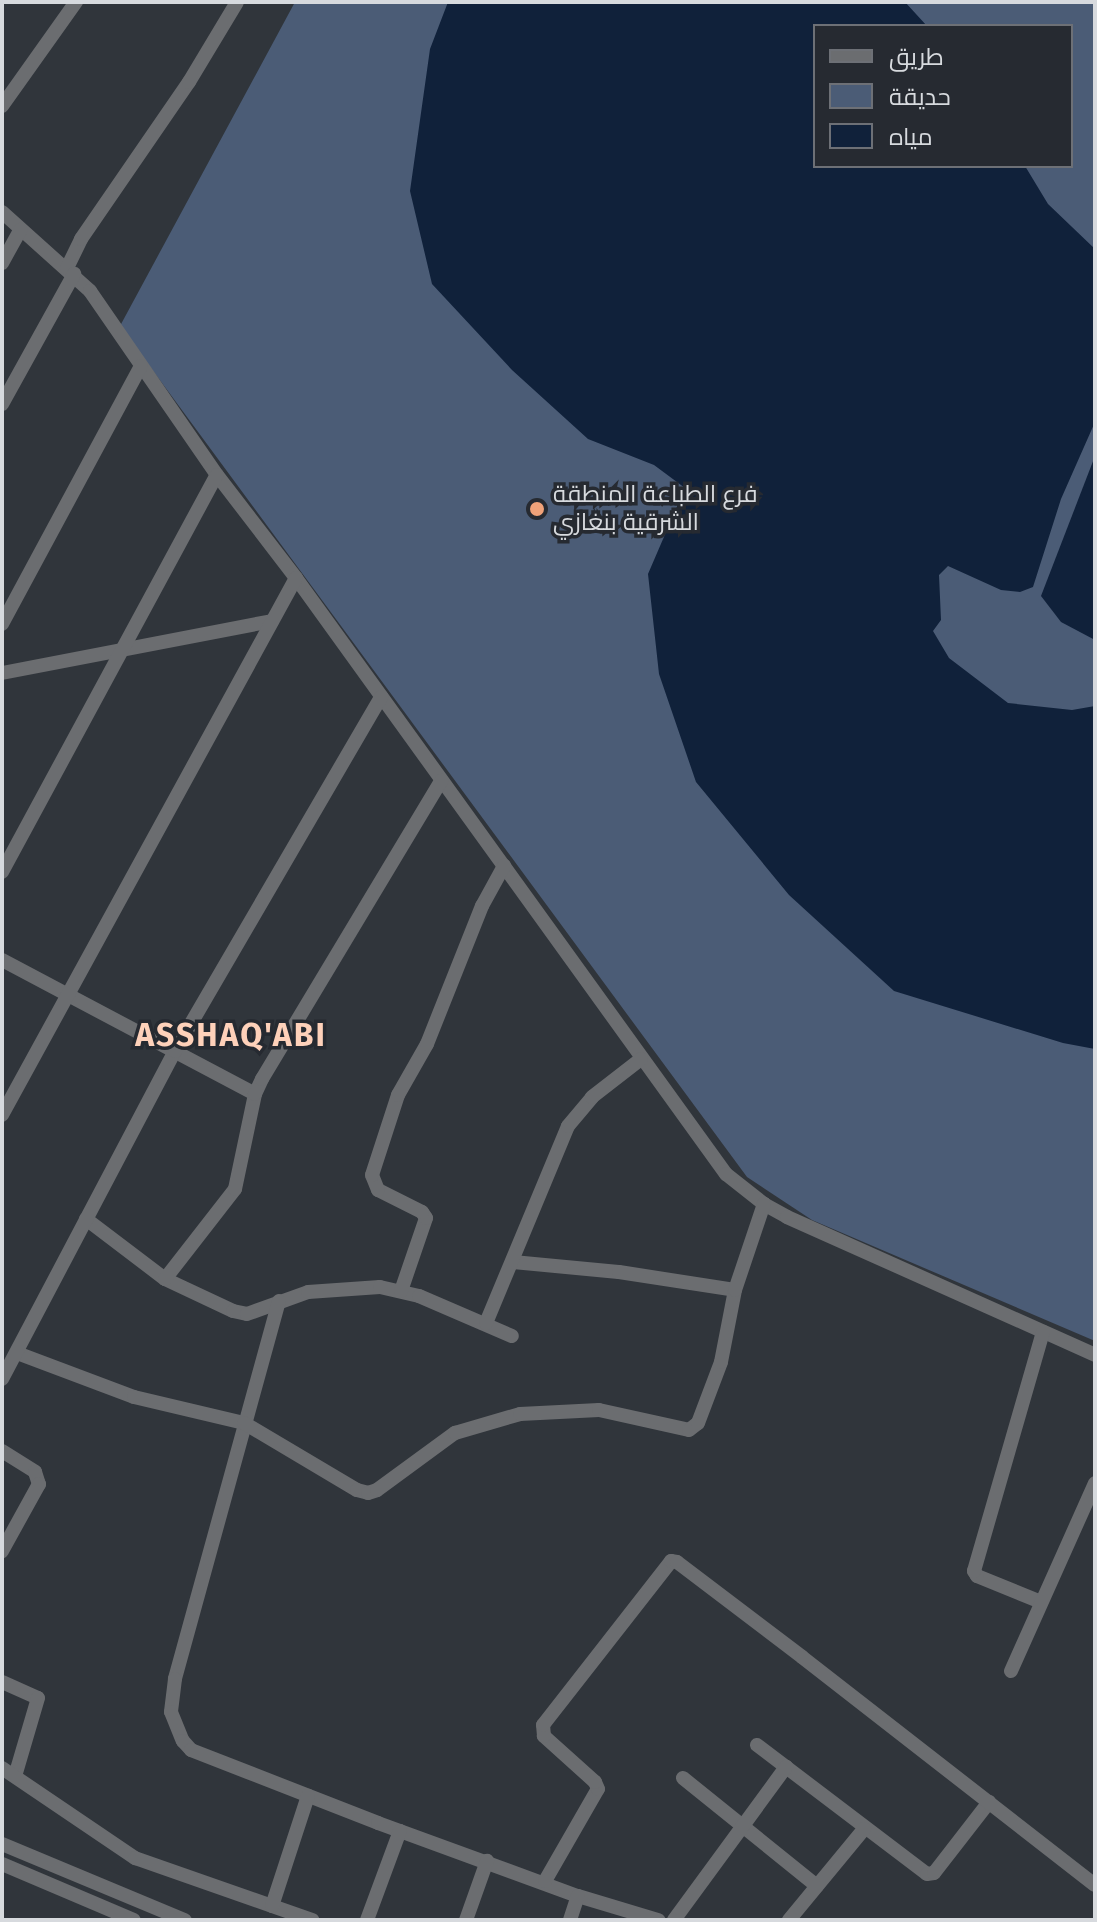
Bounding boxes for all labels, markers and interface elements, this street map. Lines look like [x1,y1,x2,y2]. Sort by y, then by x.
legend [813,24,1073,168]
text: طريق [889,43,944,71]
text: حديقة [889,83,951,111]
text: مياه [889,123,933,151]
place label: فرع الطباعة المنطقة الشرقية بنغازي [553,481,757,537]
marker: فرع الطباعة المنطقة الشرقية بنغازي [528,500,546,518]
district label: ASSHAQ'ABI [135,1016,327,1054]

